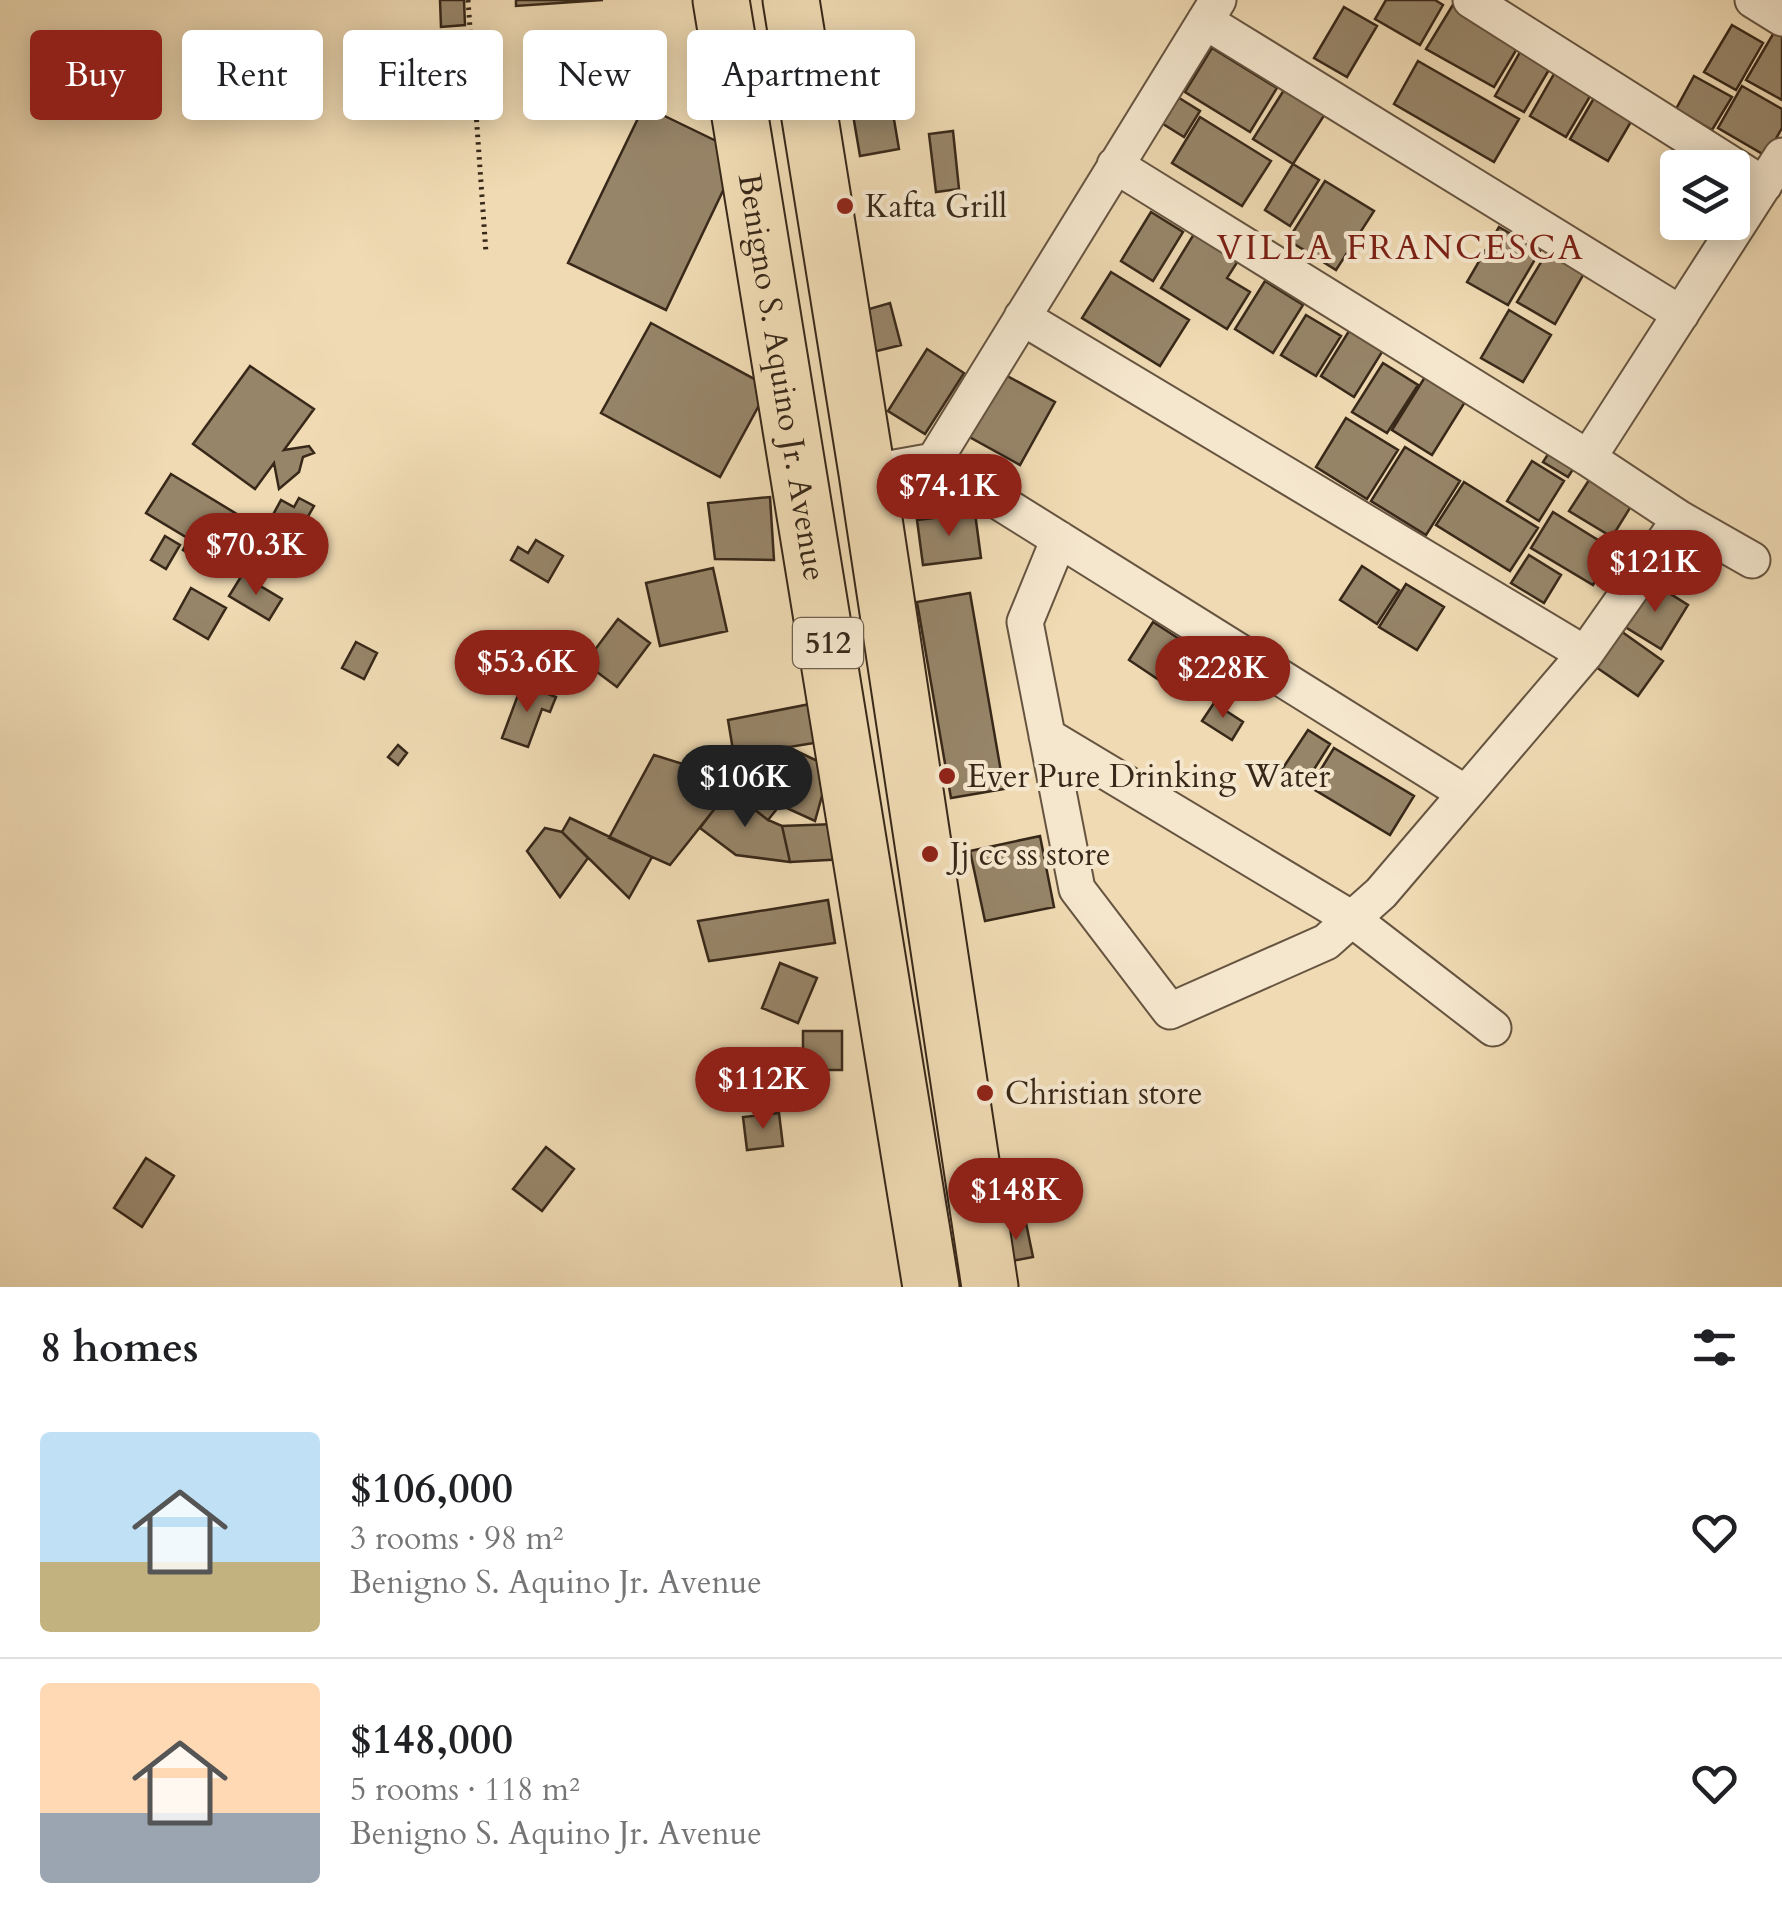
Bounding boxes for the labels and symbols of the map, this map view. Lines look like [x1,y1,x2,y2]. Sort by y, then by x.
street label: Benigno S. Aquino Jr. Avenue [727,170,836,584]
place label: Kafta Grill [865,185,1007,229]
marker: Kafta Grill [834,195,856,217]
district label: VILLA FRANCESCA [1217,224,1585,272]
pin: $74.1K [868,454,1030,539]
pin: $70.3K [175,513,337,598]
pin: $121K [1585,530,1725,615]
road number: 512 [793,618,863,668]
pin: $53.6K [446,630,608,715]
pin: $228K [1153,636,1293,721]
pin: $106K [675,745,815,830]
place label: Ever Pure Drinking Water [967,755,1331,799]
marker: Ever Pure Drinking Water [936,765,958,787]
place label: Jj cc ss store [946,833,1111,877]
marker: Jj cc ss store [919,843,941,865]
pin: $112K [693,1047,833,1132]
place label: Christian store [1005,1072,1202,1116]
marker: Christian store [974,1082,996,1104]
pin: $148K [946,1158,1086,1243]

